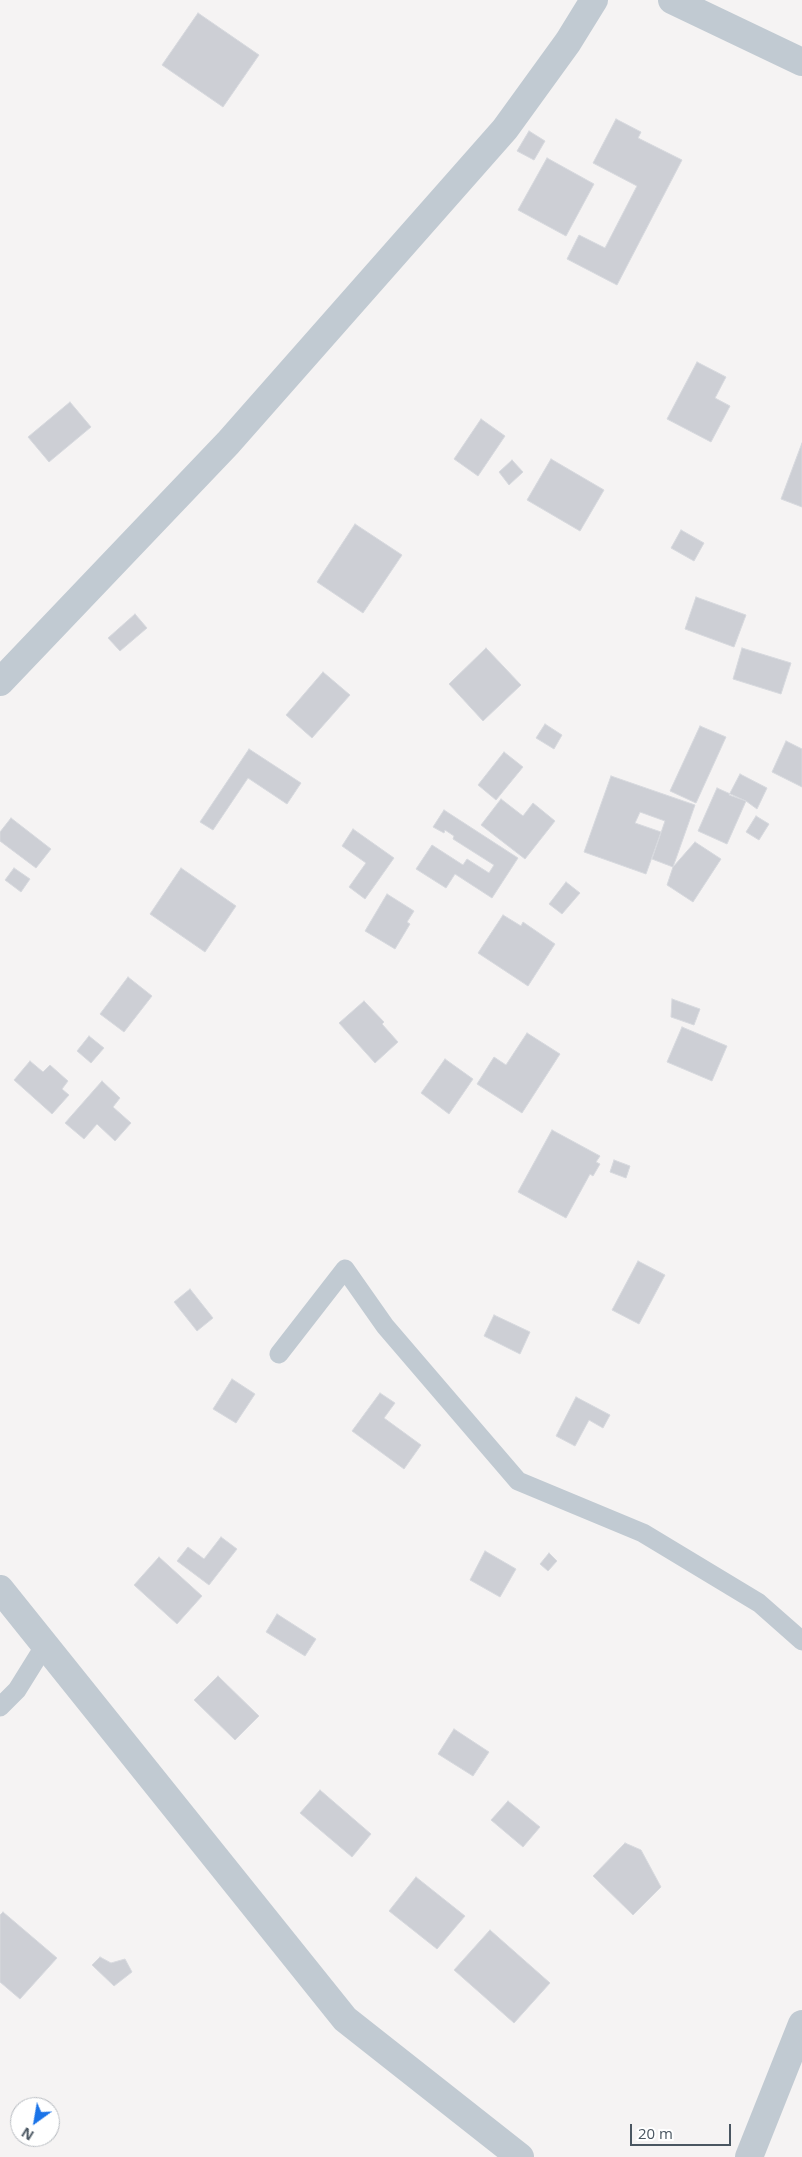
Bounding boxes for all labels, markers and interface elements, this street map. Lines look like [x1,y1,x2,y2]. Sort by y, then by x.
north arrow [10,2097,60,2147]
scale bar [632,2114,733,2146]
text: N [17,2123,37,2145]
text: 20 m [638,2123,673,2143]

